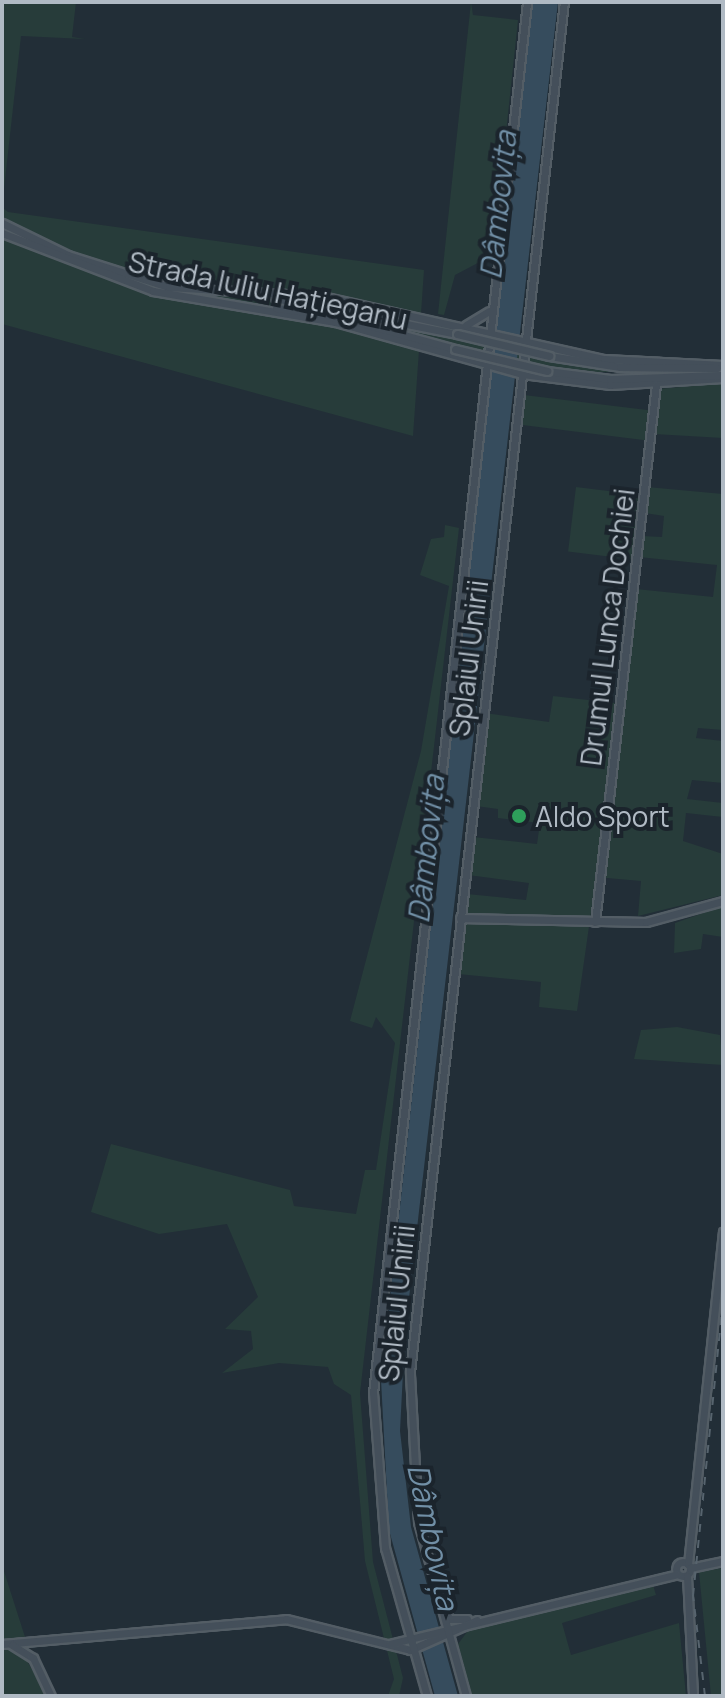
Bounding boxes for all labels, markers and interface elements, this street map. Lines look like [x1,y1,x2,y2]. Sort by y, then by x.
water label: Dâmbovița [472,129,524,281]
street label: Strada Iuliu Hațieganu [126,244,410,336]
street label: Drumul Lunca Dochiei [573,486,641,768]
street label: Splaiul Unirii [442,578,494,738]
water label: Dâmbovița [400,773,452,925]
place label: Aldo Sport [535,799,670,833]
marker: Aldo Sport [510,807,528,825]
street label: Splaiul Unirii [371,1223,421,1383]
water label: Dâmbovița [400,1461,466,1613]

